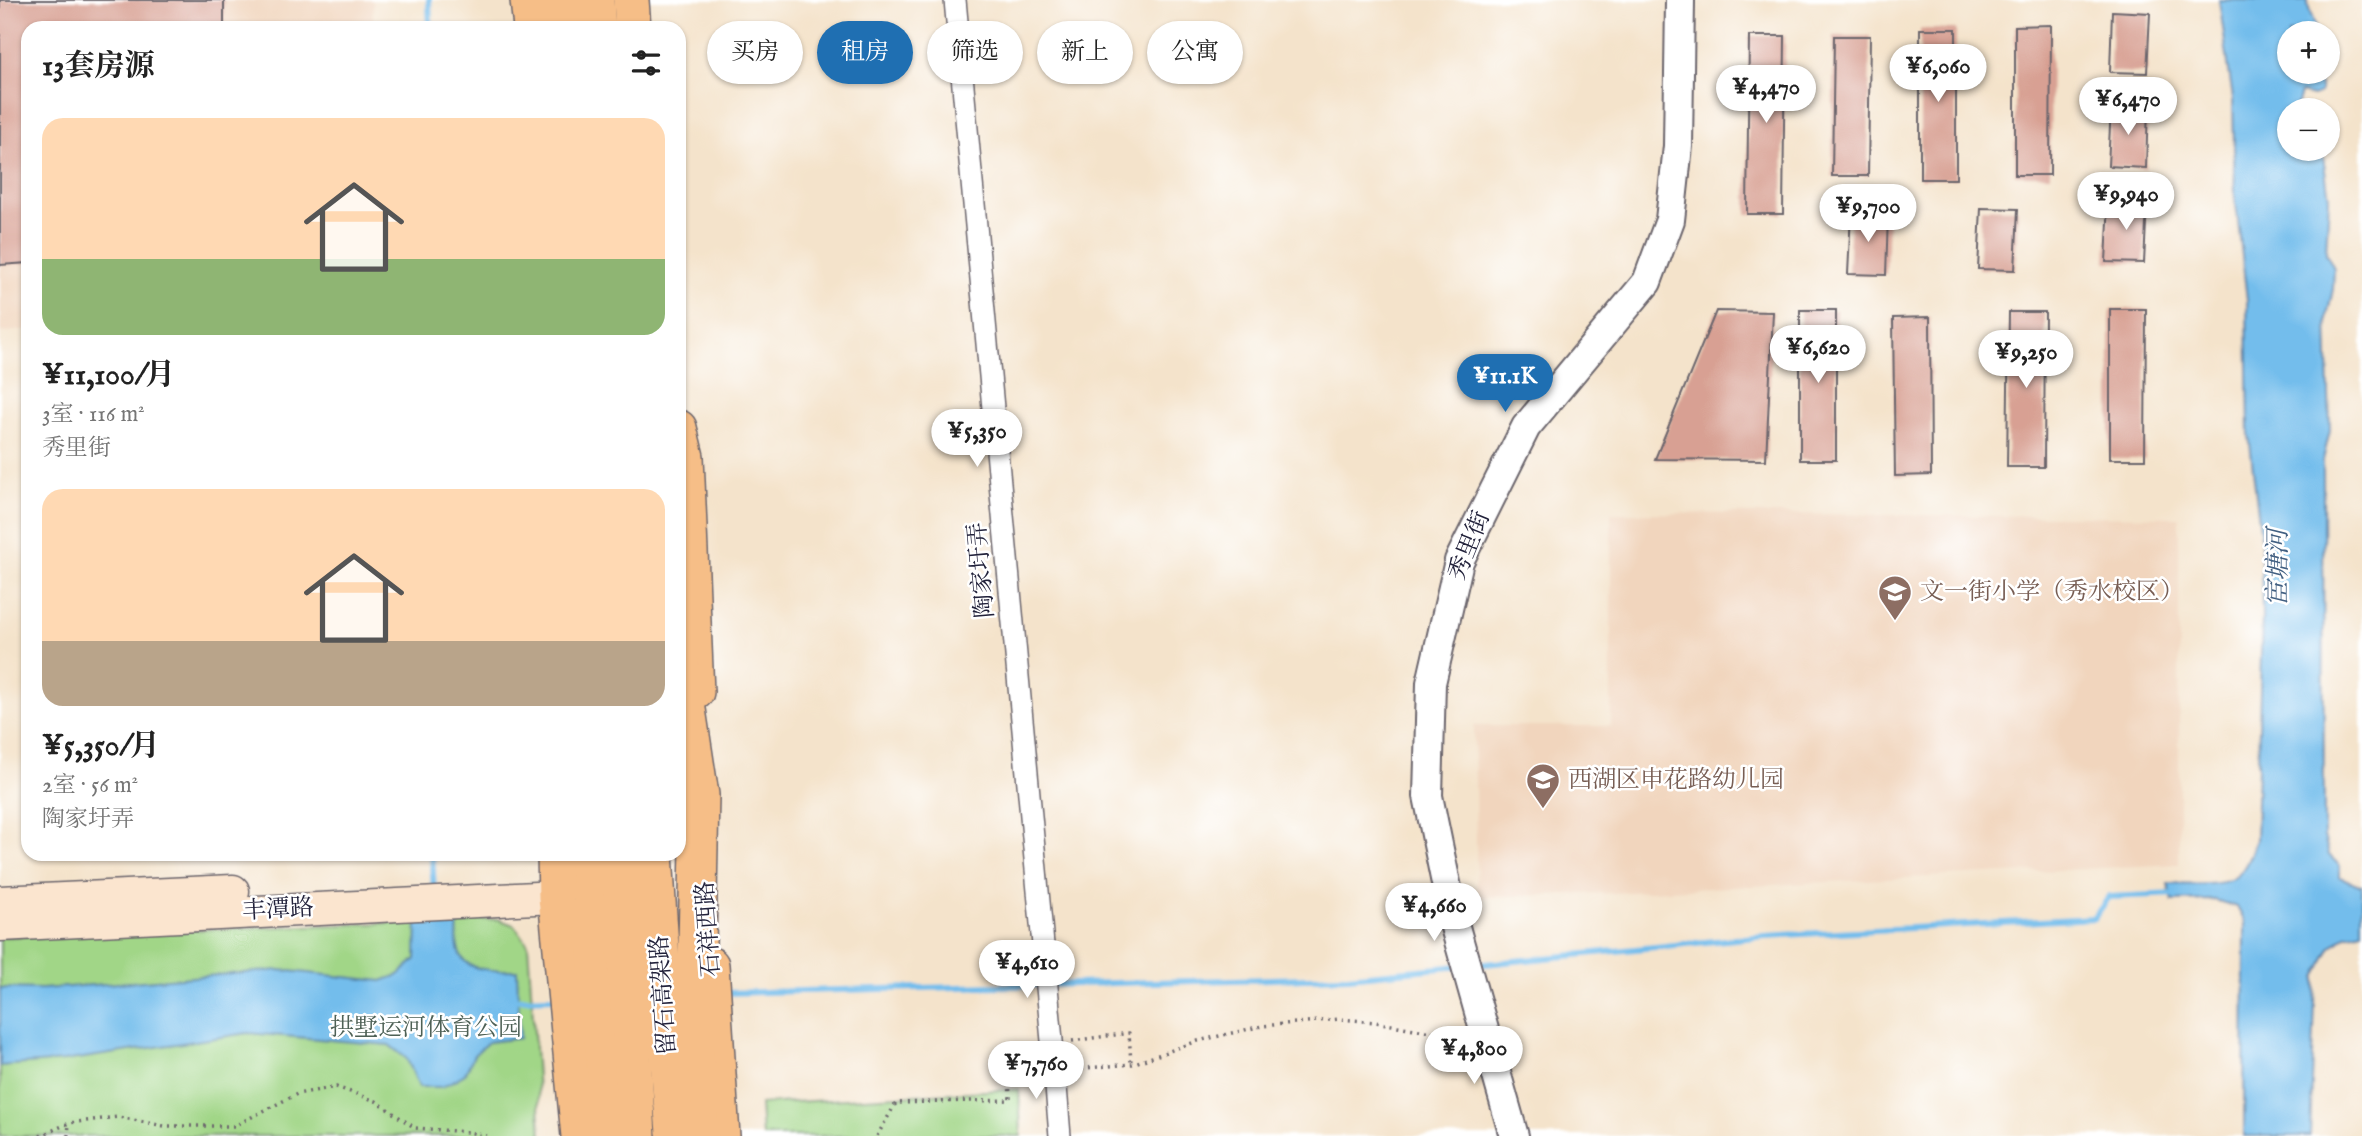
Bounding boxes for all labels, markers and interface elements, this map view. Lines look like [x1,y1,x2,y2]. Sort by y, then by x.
chip: 买房 [707,21,803,84]
chip: 租房 [817,21,913,84]
chip: 筛选 [927,21,1023,84]
chip: 新上 [1037,21,1133,84]
chip: 公寓 [1147,21,1243,84]
map controls [2277,21,2340,161]
button: + [2277,21,2340,84]
icon: filters [627,44,665,82]
pin: ¥6,060 [1881,44,1995,104]
text: 13套房源 [42,48,154,86]
text: ¥6,060 [1906,52,1970,81]
pin: ¥4,470 [1709,66,1823,125]
text: ¥4,470 [1732,73,1800,102]
pin: ¥6,470 [2071,78,2185,137]
text: ¥6,470 [2095,85,2161,114]
button: − [2277,98,2340,161]
icon: home [291,164,417,290]
pin: ¥9,940 [2069,173,2183,232]
text: ¥9,940 [2093,180,2159,209]
pin: ¥9,700 [1811,184,1925,244]
text: ¥9,700 [1835,192,1901,221]
pin: ¥6,620 [1761,326,1875,385]
pin: ¥9,250 [1969,330,2083,390]
text: ¥6,620 [1786,333,1850,362]
text: ¥9,250 [1994,338,2058,367]
pin: ¥11.1K [1448,354,1562,414]
text: ¥11,100/月 [42,357,175,395]
text: ¥11.1K [1473,362,1537,391]
text: 3室 · 116 m² [42,400,145,429]
pin: ¥5,350 [920,410,1034,469]
text: ¥5,350 [947,417,1007,446]
text: 秀里街 [42,434,111,463]
street label: 秀里街 [1442,507,1498,585]
street label: 陶家圩弄 [962,521,1002,619]
water label: 宦塘河 [2262,525,2295,607]
icon: home [291,535,417,661]
school or university icon: 文一街小学（秀水校区） [1876,573,1914,622]
place label: 文一街小学（秀水校区） [1920,577,2184,608]
text: ¥5,350/月 [42,728,160,766]
school or university icon: 西湖区申花路幼儿园 [1524,761,1562,810]
place label: 西湖区申花路幼儿园 [1568,765,1784,796]
text: 2室 · 56 m² [42,771,138,800]
text: 陶家圩弄 [42,805,134,834]
street label: 石祥西路 [690,880,728,978]
pin: ¥4,660 [1377,884,1491,943]
text: ¥4,660 [1401,891,1467,920]
street label: 丰潭路 [241,893,315,927]
street label: 留石高架路 [644,934,684,1056]
pin: ¥4,610 [970,940,1084,1000]
text: ¥4,610 [995,948,1059,977]
park label: 拱墅运河体育公园 [330,1013,522,1044]
pin: ¥4,800 [1417,1026,1531,1086]
text: ¥4,800 [1441,1034,1507,1063]
pin: ¥7,760 [979,1042,1093,1101]
text: ¥7,760 [1004,1049,1068,1078]

